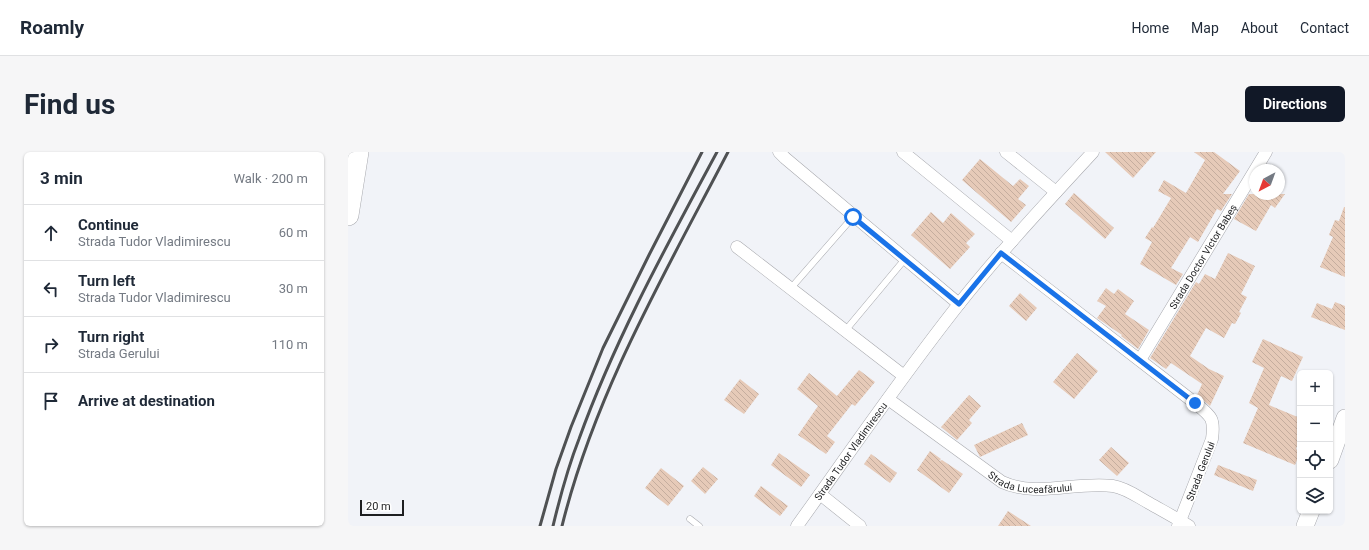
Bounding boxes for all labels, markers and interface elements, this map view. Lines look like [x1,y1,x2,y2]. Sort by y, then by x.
text: Roamly [20,16,84,39]
text: Home [1131,20,1169,36]
text: Map [1191,20,1219,36]
text: About [1241,20,1278,36]
text: Contact [1300,20,1349,36]
button: Directions [1245,86,1345,122]
text: Find us [24,88,115,121]
north arrow [1249,164,1285,200]
text: 3 min [40,168,83,188]
text: Walk · 200 m [233,171,308,186]
street label: Strada Doctor Victor Babeș [1167,202,1240,311]
route start [844,208,862,226]
text: Continue [78,216,139,234]
icon: ahead [40,222,62,244]
text: 60 m [279,225,308,240]
text: Strada Tudor Vladimirescu [78,234,231,249]
text: Turn left [78,272,135,290]
icon: left [40,278,62,300]
text: 30 m [279,281,308,296]
text: Strada Tudor Vladimirescu [78,290,231,305]
text: Turn right [78,328,144,346]
icon: right [40,334,62,356]
text: 110 m [271,337,308,352]
text: Strada Gerului [78,346,160,361]
map controls [1297,370,1333,514]
button: + [1297,370,1333,406]
icon: arrive [40,390,62,412]
text: Arrive at destination [78,392,215,410]
route end [1186,394,1204,412]
street label: Strada Tudor Vladimirescu [812,400,889,503]
button: − [1297,406,1333,442]
street label: Strada Gerului [1184,440,1217,502]
button: locate [1297,442,1333,478]
street label: Strada Luceafărului [986,469,1073,495]
button: layers [1297,478,1333,514]
scale bar [360,498,404,517]
text: 20 m [366,500,391,513]

